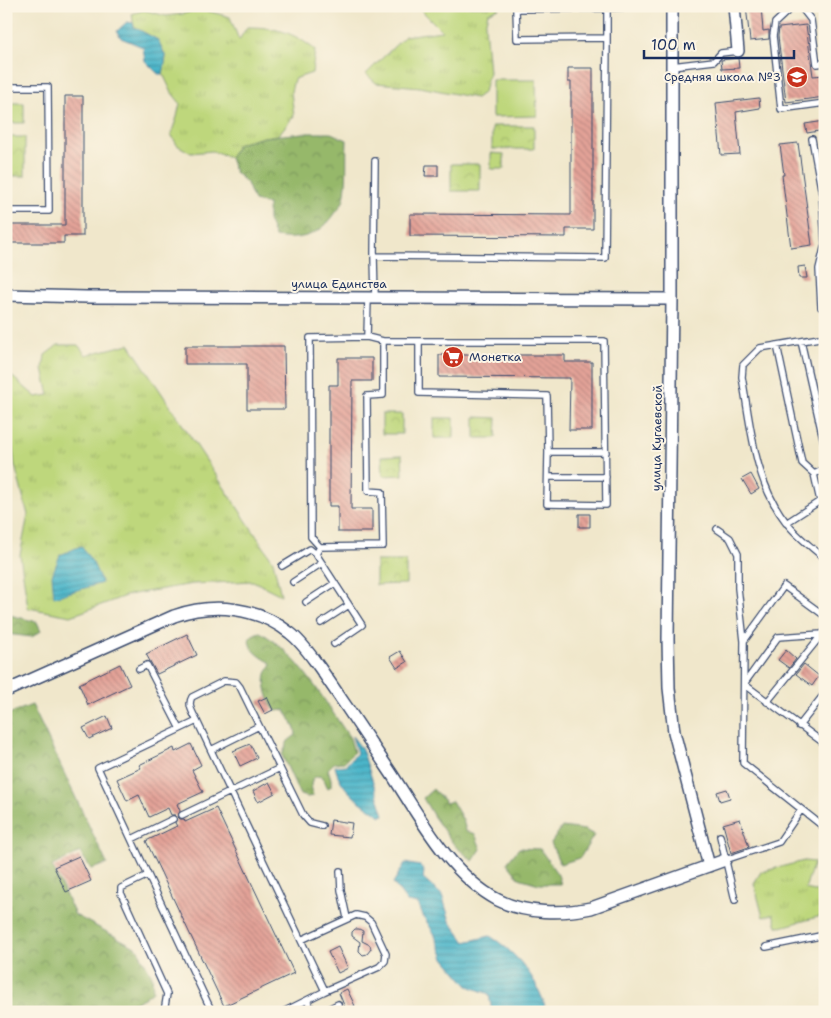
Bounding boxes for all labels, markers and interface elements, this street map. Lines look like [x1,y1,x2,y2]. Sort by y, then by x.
scale bar [644,28,794,60]
text: 100 m [651,35,696,55]
school or university icon: Средняя школа №3 [785,65,809,89]
place label: Средняя школа №3 [664,69,781,85]
street label: улица Единства [291,276,387,292]
supermarket icon: Монетка [441,345,465,369]
place label: Монетка [469,349,522,365]
street label: улица Кугаевской [648,385,666,491]

